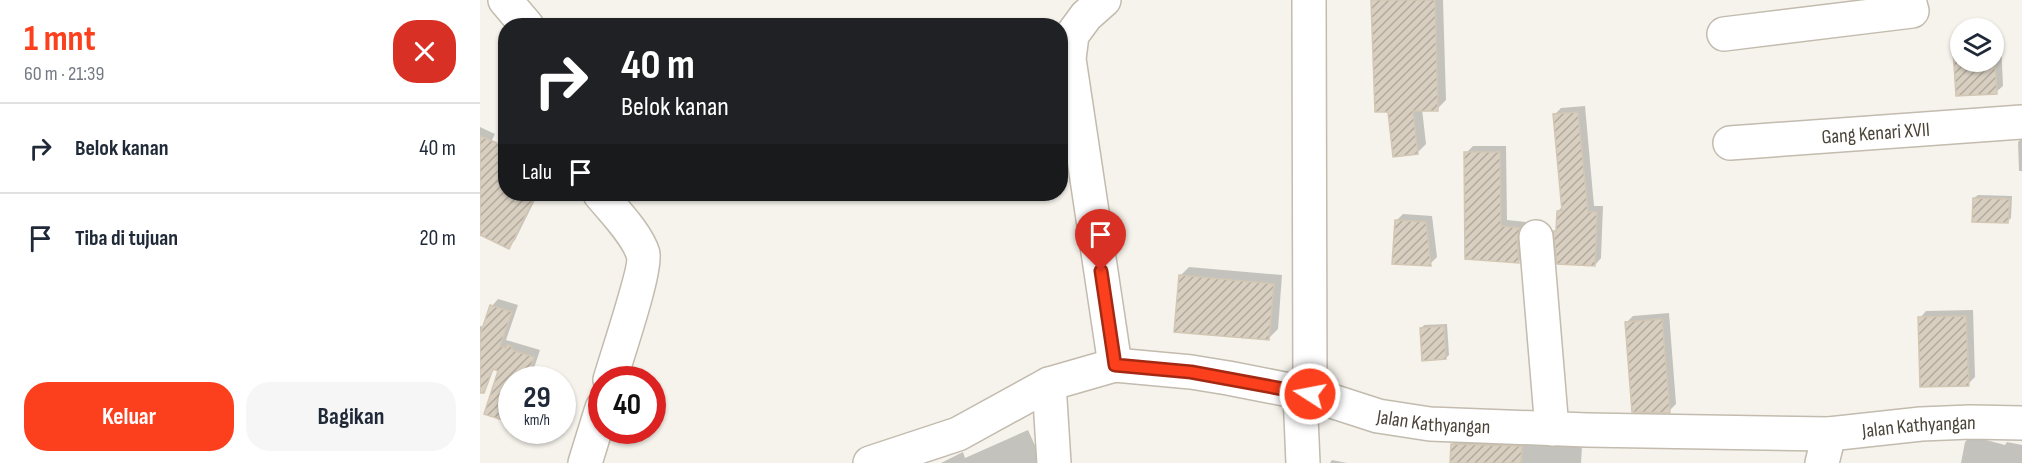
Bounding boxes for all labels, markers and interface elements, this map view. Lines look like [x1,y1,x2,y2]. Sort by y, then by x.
text: 1 mnt [24,18,96,61]
map controls [1950,18,2004,72]
button: layers [1950,18,2004,72]
button: close [393,20,456,83]
text: 40 m [621,40,695,91]
icon: right [522,42,600,120]
text: 60 m · 21:39 [24,62,104,86]
text: Belok kanan [621,91,729,123]
street label: Gang Kenari XVII [1821,118,1931,149]
icon: right [24,132,57,165]
text: Belok kanan [75,135,168,162]
text: 40 m [419,135,456,162]
icon: arrive [564,156,597,189]
text: Lalu [522,159,552,186]
pin [1075,209,1126,271]
icon: arrive [1084,218,1117,251]
icon: arrive [24,222,57,255]
text: Tiba di tujuan [75,225,178,252]
text: 20 m [420,225,456,252]
position arrow [1278,362,1342,426]
speed limit sign: 40 [588,366,666,444]
text: 29 [523,380,551,416]
button: Keluar [24,382,234,451]
button: Bagikan [246,382,456,451]
street label: Jalan Kathyangan [1374,405,1491,439]
text: km/h [524,411,550,430]
street label: Jalan Kathyangan [1860,411,1976,443]

